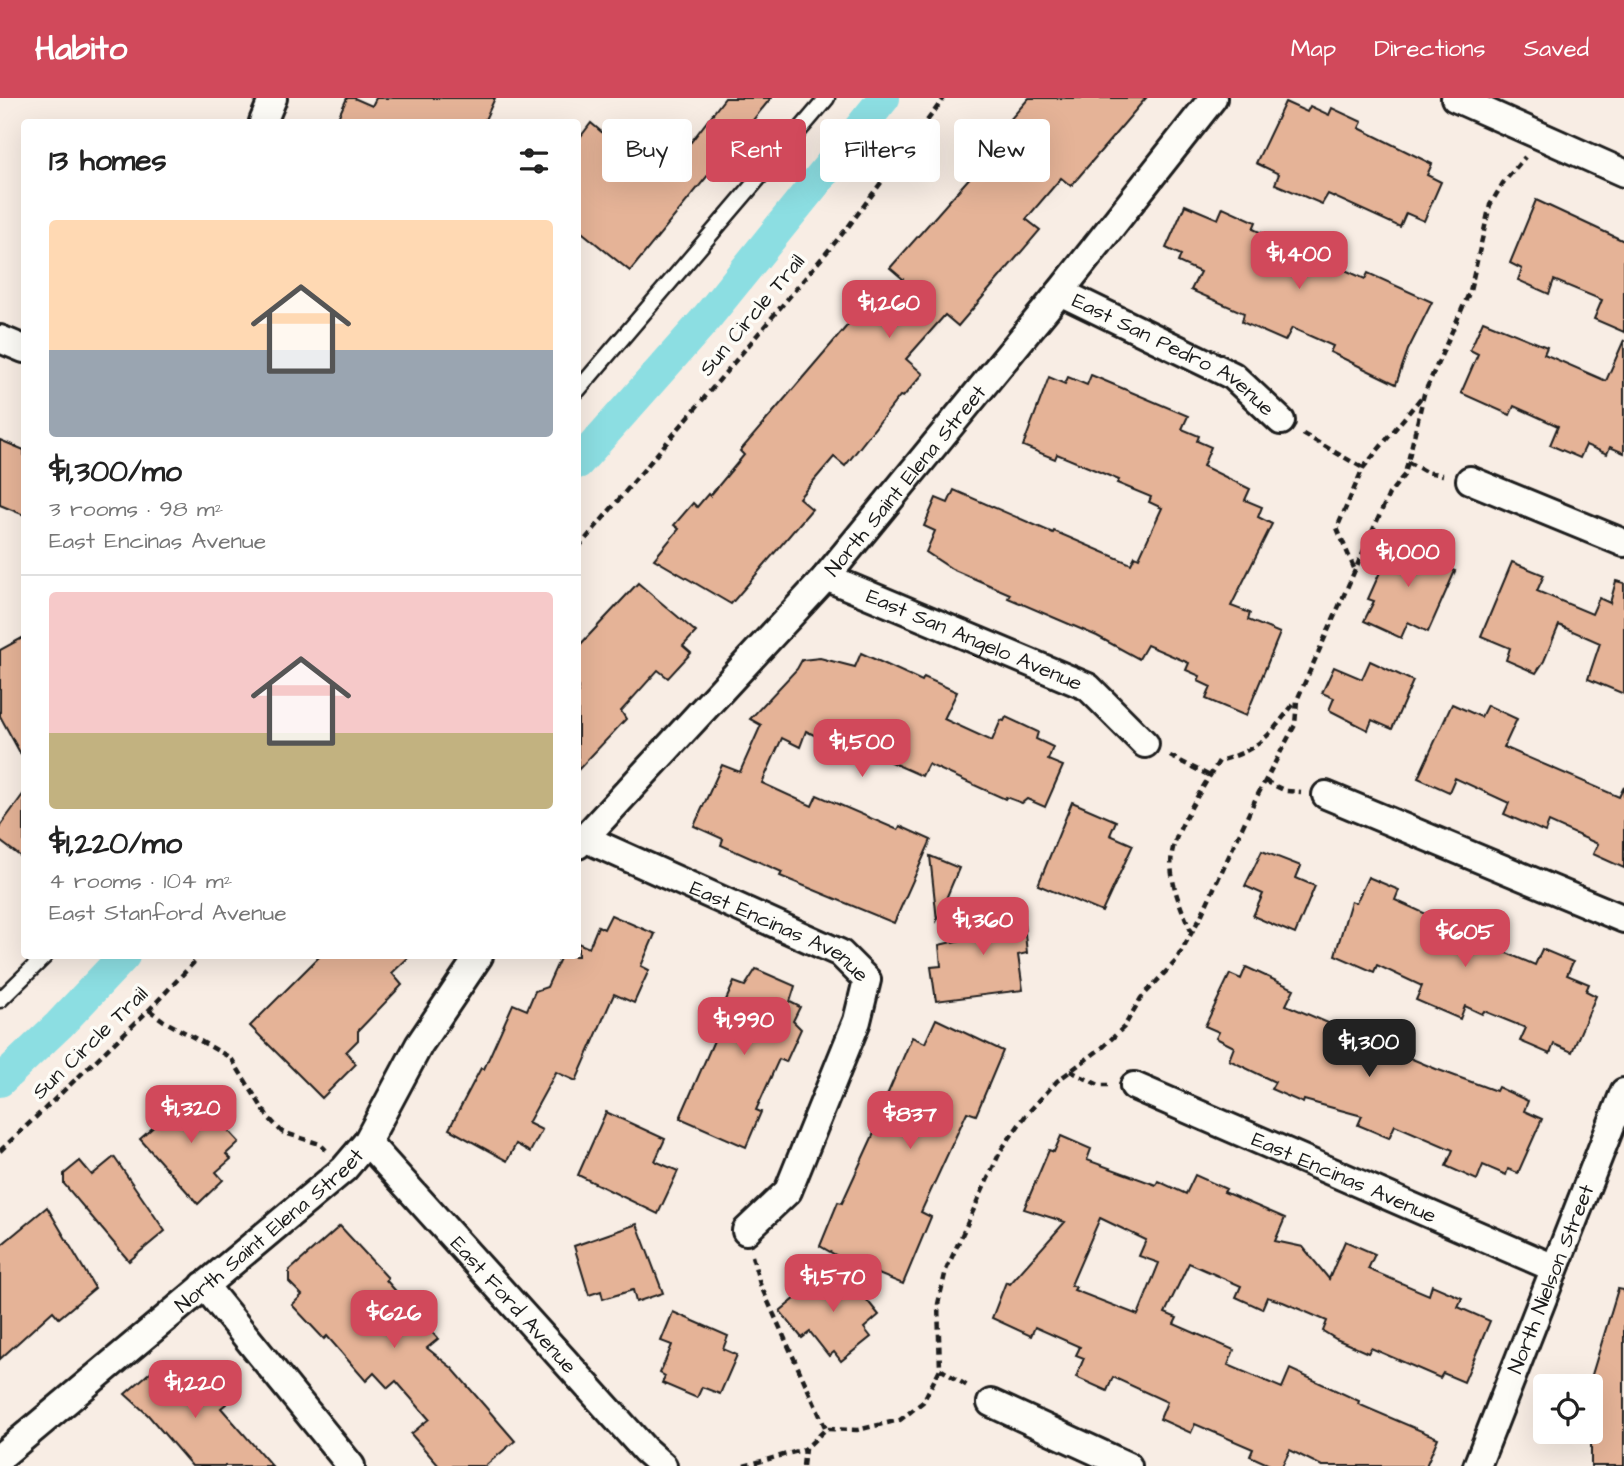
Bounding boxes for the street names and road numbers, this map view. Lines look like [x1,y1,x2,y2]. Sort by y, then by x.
street label: Sun Circle Trail [692,248,812,382]
street label: East San Pedro Avenue [1067,286,1281,422]
street label: North Saint Elena Street [818,378,993,583]
street label: East San Angelo Avenue [862,581,1087,698]
street label: East Encinas Avenue [685,873,875,988]
street label: Sun Circle Trail [26,980,154,1106]
street label: East Encinas Avenue [1247,1124,1441,1230]
street label: North Saint Elena Street [168,1141,371,1319]
street label: North Nielson Street [1500,1180,1601,1378]
street label: East Ford Avenue [444,1230,583,1380]

